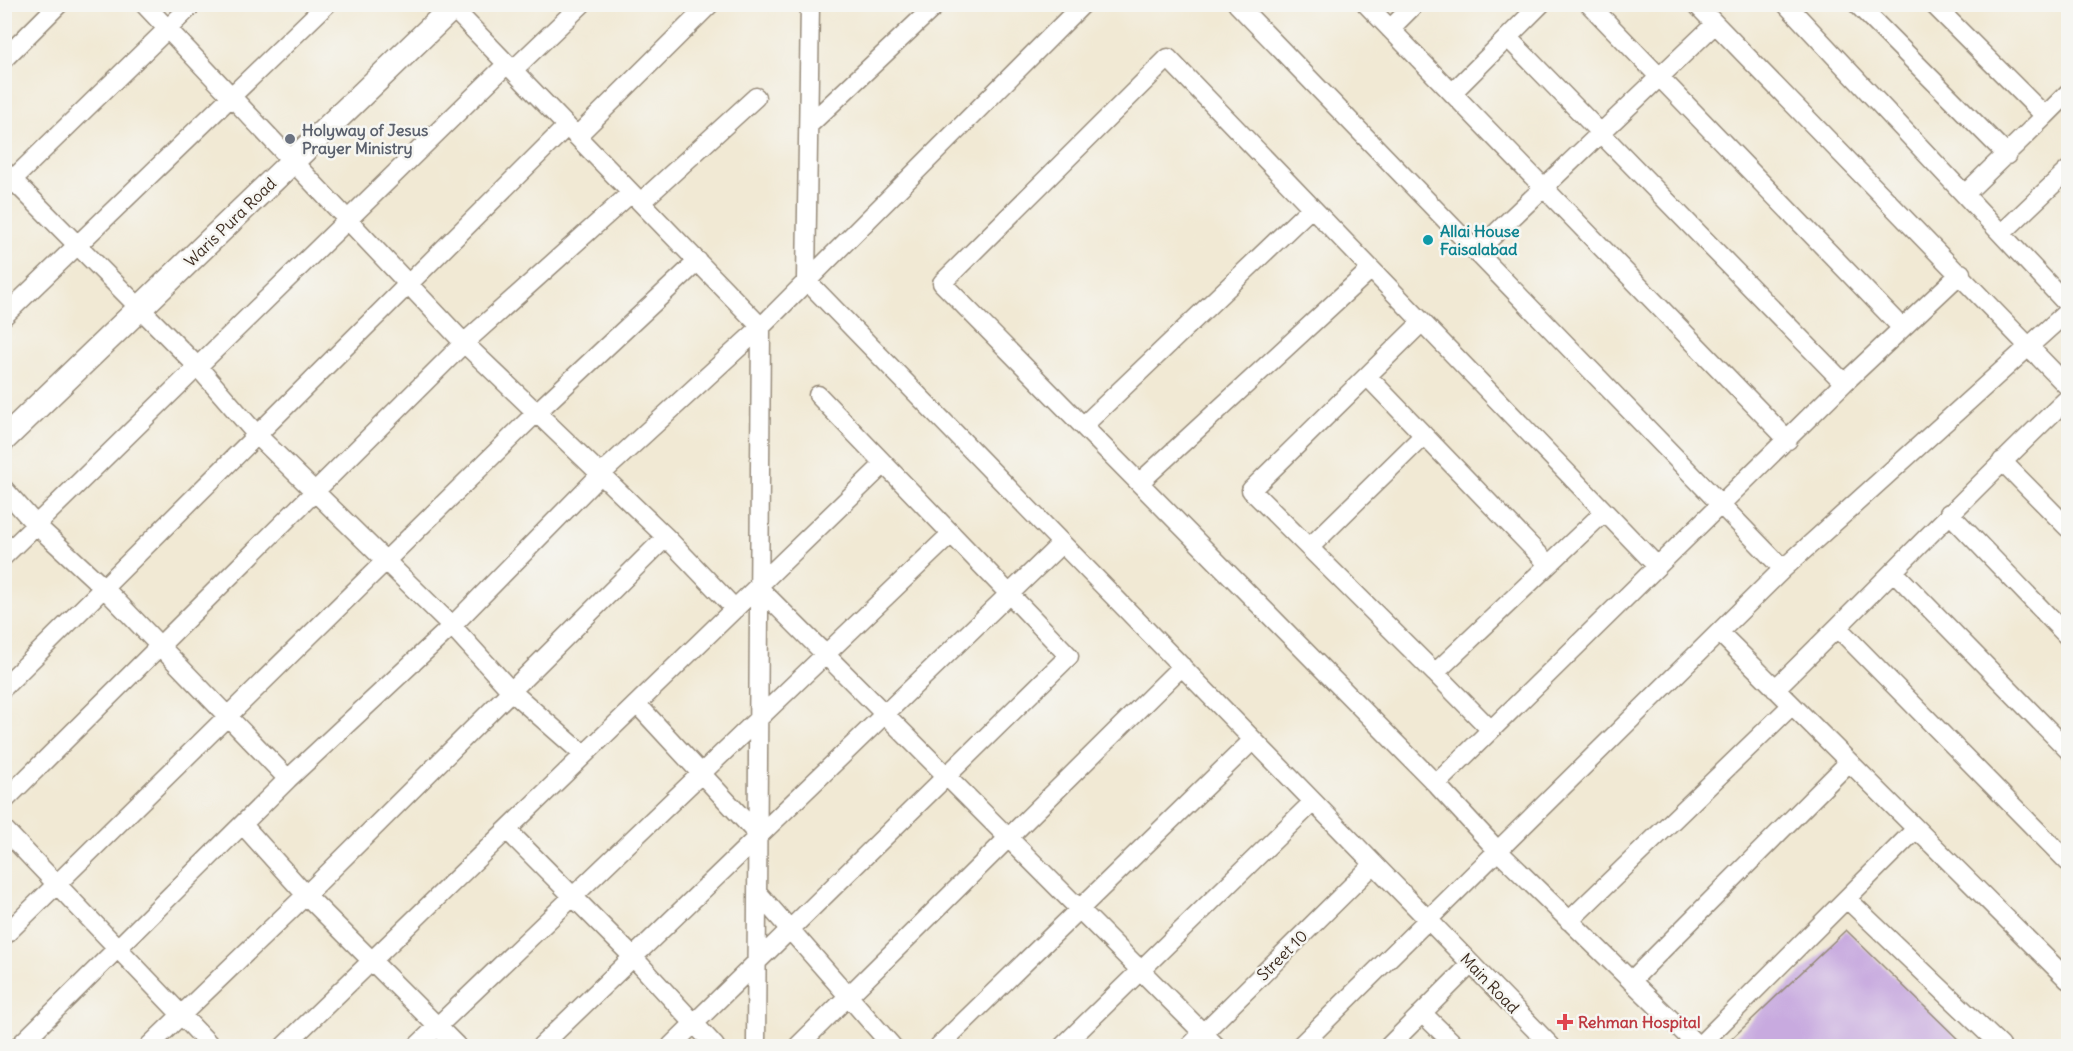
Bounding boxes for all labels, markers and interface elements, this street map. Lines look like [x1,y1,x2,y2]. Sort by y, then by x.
place label: Holyway of Jesus Prayer Ministry [302,120,428,159]
marker: Holyway of Jesus Prayer Ministry [283,132,297,146]
street label: Waris Pura Road [180,173,280,271]
place label: Allai House Faisalabad [1440,221,1520,259]
marker: Allai House Faisalabad [1421,233,1435,247]
street label: Street 10 [1253,926,1311,984]
street label: Main Road [1456,949,1524,1017]
place label: Rehman Hospital [1578,1012,1701,1033]
marker: Rehman Hospital [1556,1013,1574,1031]

